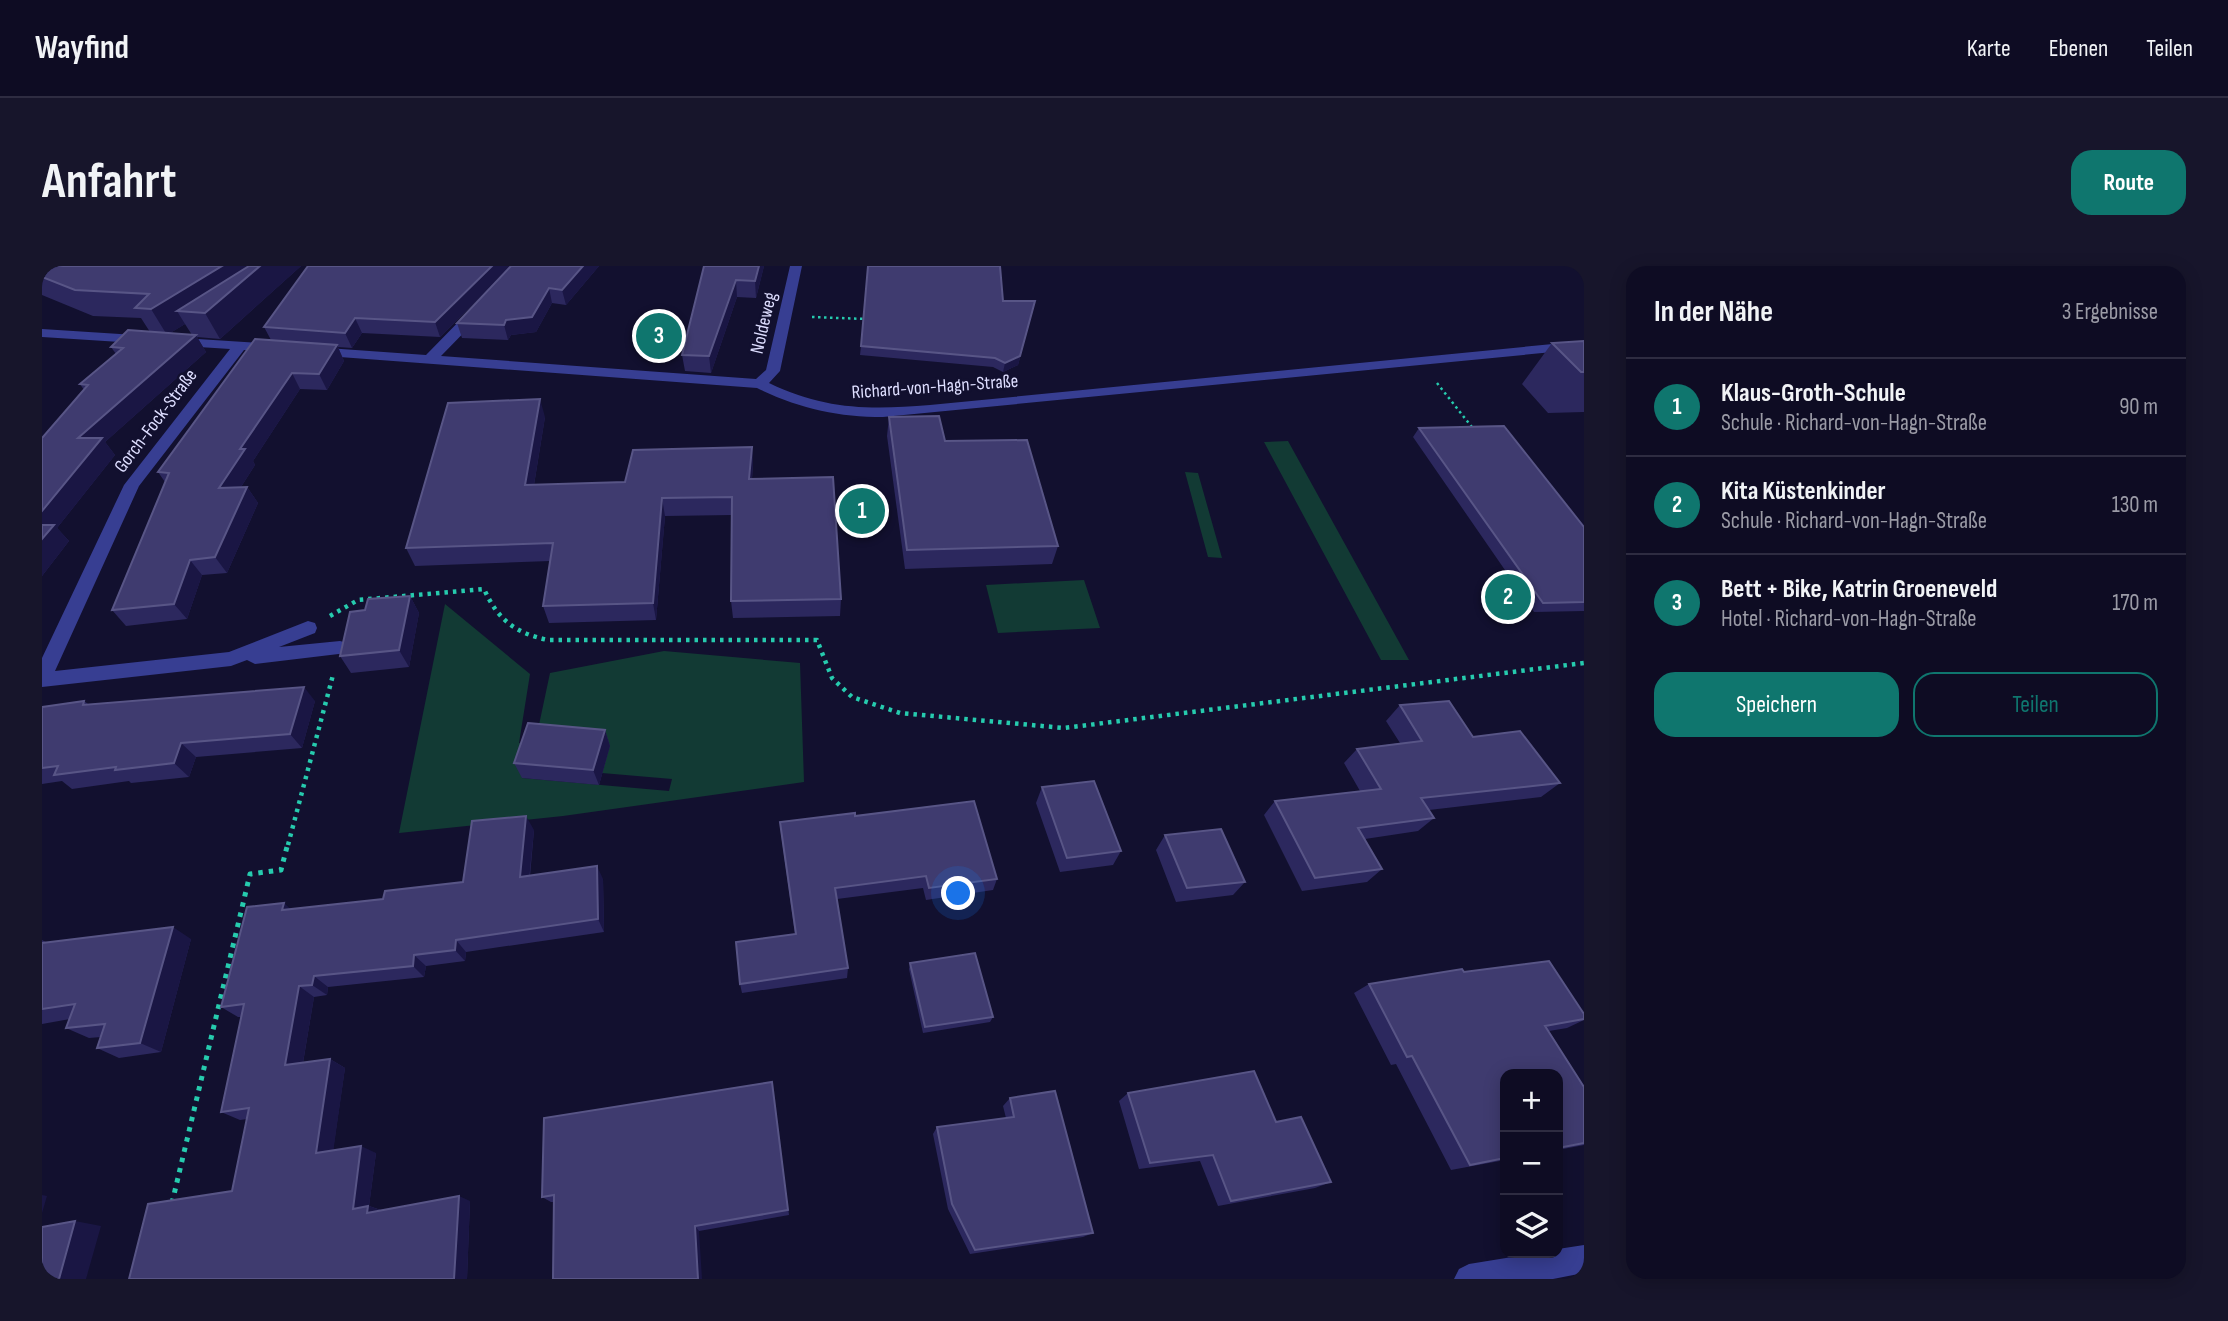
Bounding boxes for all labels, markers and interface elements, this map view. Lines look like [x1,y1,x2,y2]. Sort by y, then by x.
text: Wayfind [35,28,129,68]
text: Karte [1967,34,2011,63]
text: Ebenen [2049,34,2108,63]
text: Teilen [2146,34,2193,63]
button: Route [2071,150,2186,215]
text: Anfahrt [42,153,176,212]
street label: Noldeweg [746,290,782,356]
text: In der Nähe [1654,294,1773,330]
text: 3 Ergebnisse [2062,298,2158,326]
pin: 3 [636,310,682,362]
street label: Gorch-Fock-Straße [110,365,202,477]
street label: Richard-von-Hagn-Straße [851,370,1019,404]
text: Klaus-Groth-Schule [1721,378,1906,409]
text: 1 [1672,393,1682,421]
text: 90 m [2119,393,2158,421]
text: Schule · Richard-von-Hagn-Straße [1721,409,1987,437]
text: Kita Küstenkinder [1721,476,1886,507]
pin: 1 [839,485,885,537]
text: 2 [1672,491,1682,519]
text: 130 m [2112,491,2158,519]
text: Schule · Richard-von-Hagn-Straße [1721,507,1987,535]
pin: 2 [1485,571,1531,623]
text: Bett + Bike, Katrin Groeneveld [1721,574,1997,605]
text: 3 [1672,589,1682,617]
text: 170 m [2112,589,2158,617]
text: Hotel · Richard-von-Hagn-Straße [1721,605,1977,633]
button: Speichern [1654,672,1899,737]
button: Teilen [1913,672,2158,737]
your location [941,876,975,910]
map controls [1500,1069,1563,1258]
button: + [1500,1069,1563,1132]
button: − [1500,1132,1563,1195]
button: layers [1500,1195,1563,1258]

